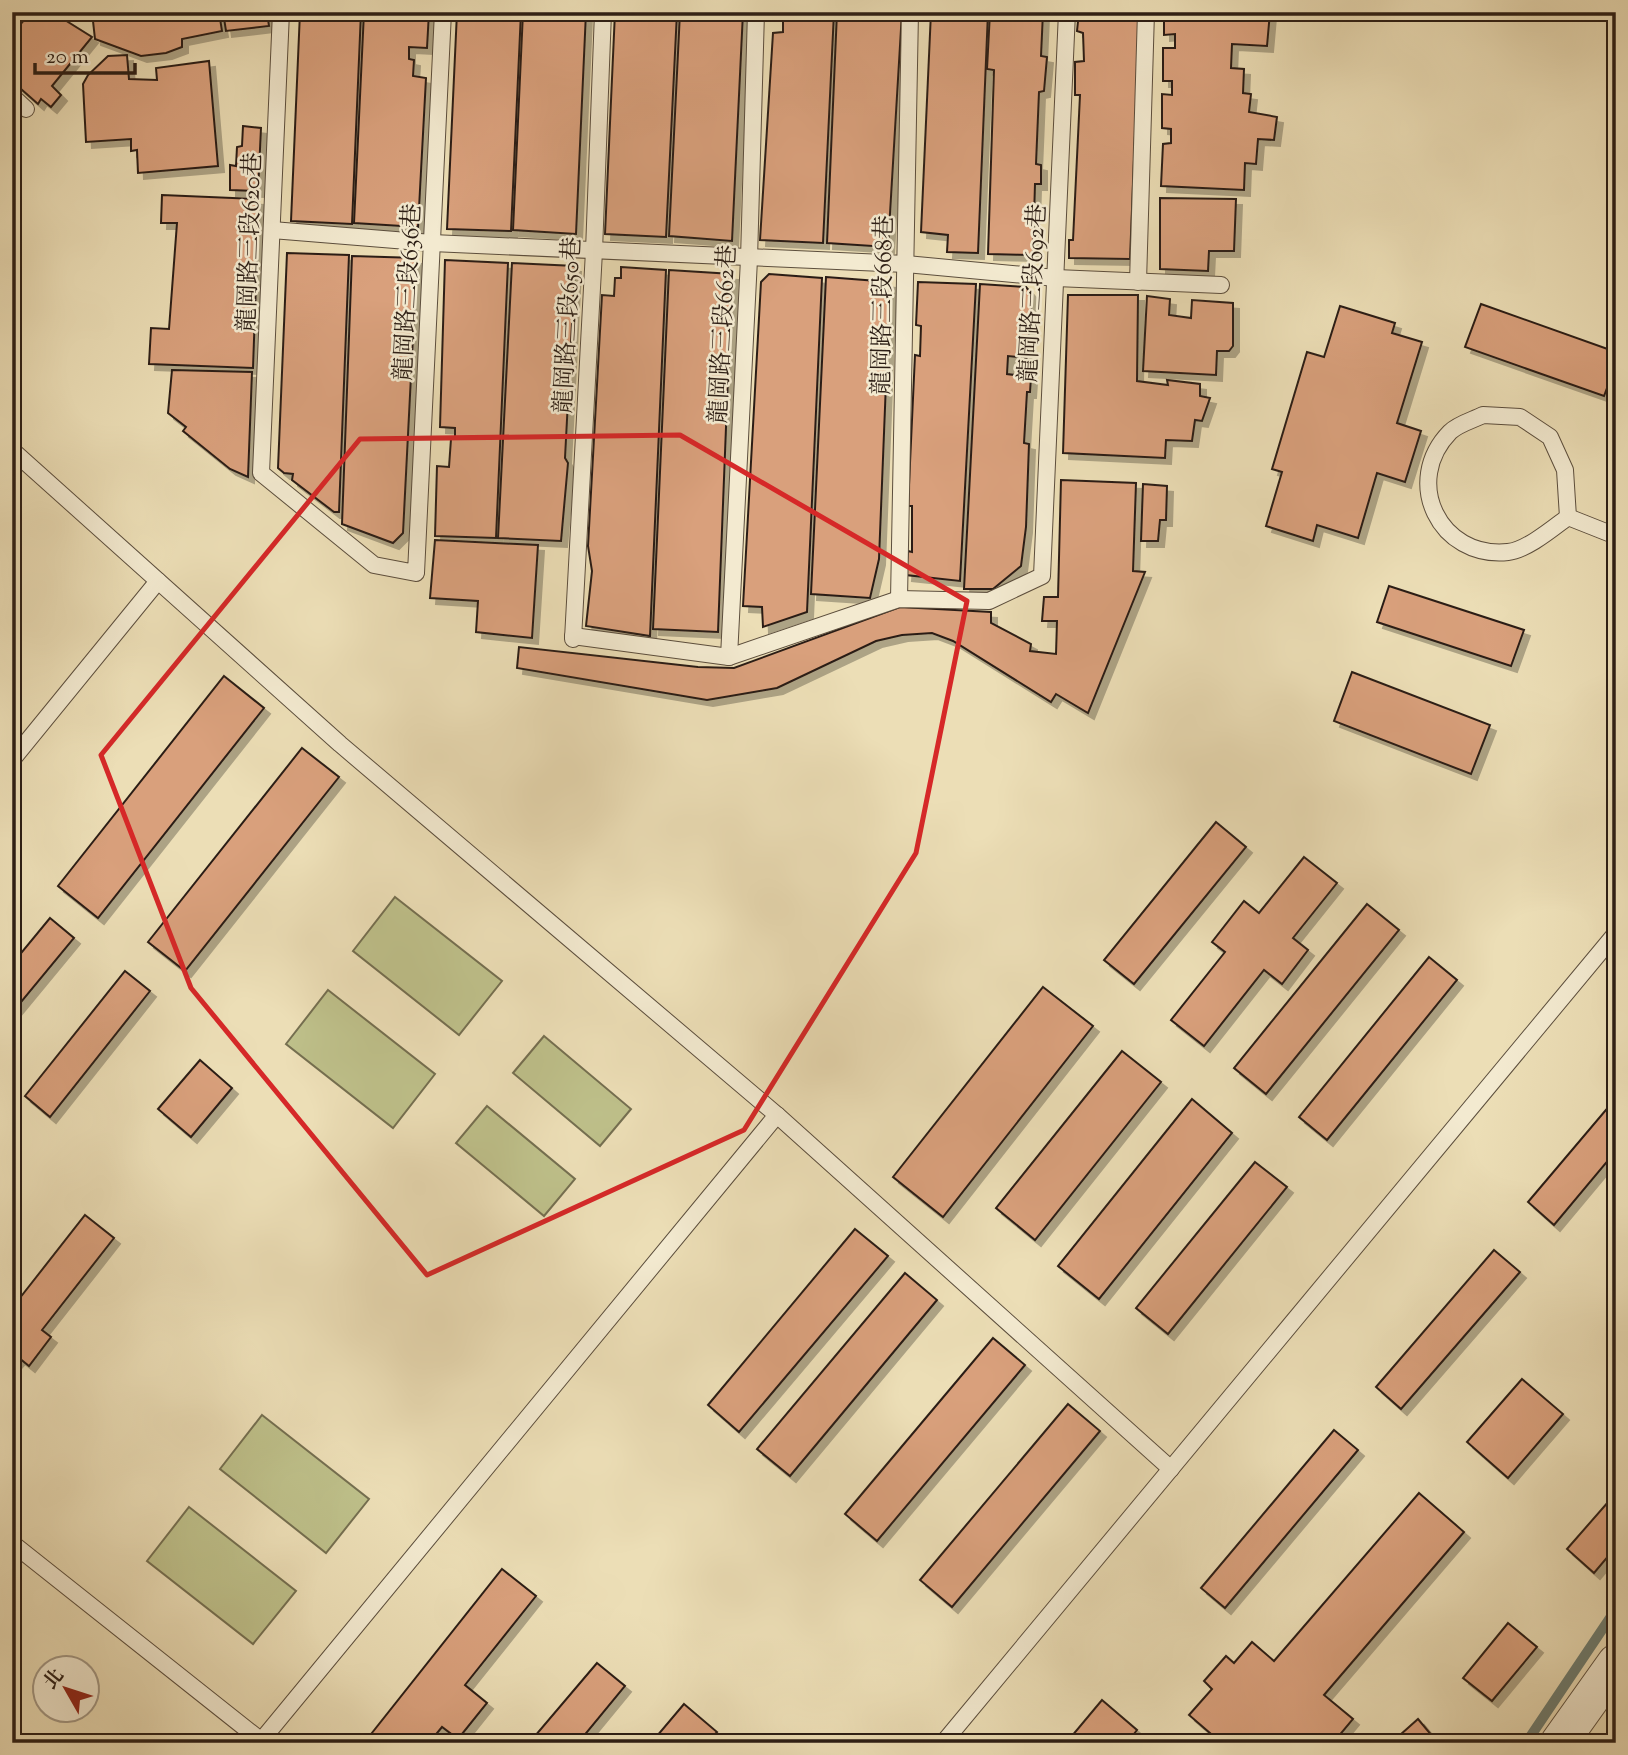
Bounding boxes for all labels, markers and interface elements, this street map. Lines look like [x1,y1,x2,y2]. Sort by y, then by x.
scale bar [35,32,135,76]
text: 20 m [46,43,89,73]
street label: 龍岡路三段620巷 [231,152,271,332]
street label: 龍岡路三段636巷 [387,203,431,382]
street label: 龍岡路三段692巷 [1012,203,1056,383]
street label: 龍岡路三段668巷 [865,215,903,395]
street label: 龍岡路三段650巷 [547,236,591,414]
street label: 龍岡路三段662巷 [702,244,746,424]
north arrow [32,1654,102,1724]
text: 北 [38,1664,71,1696]

